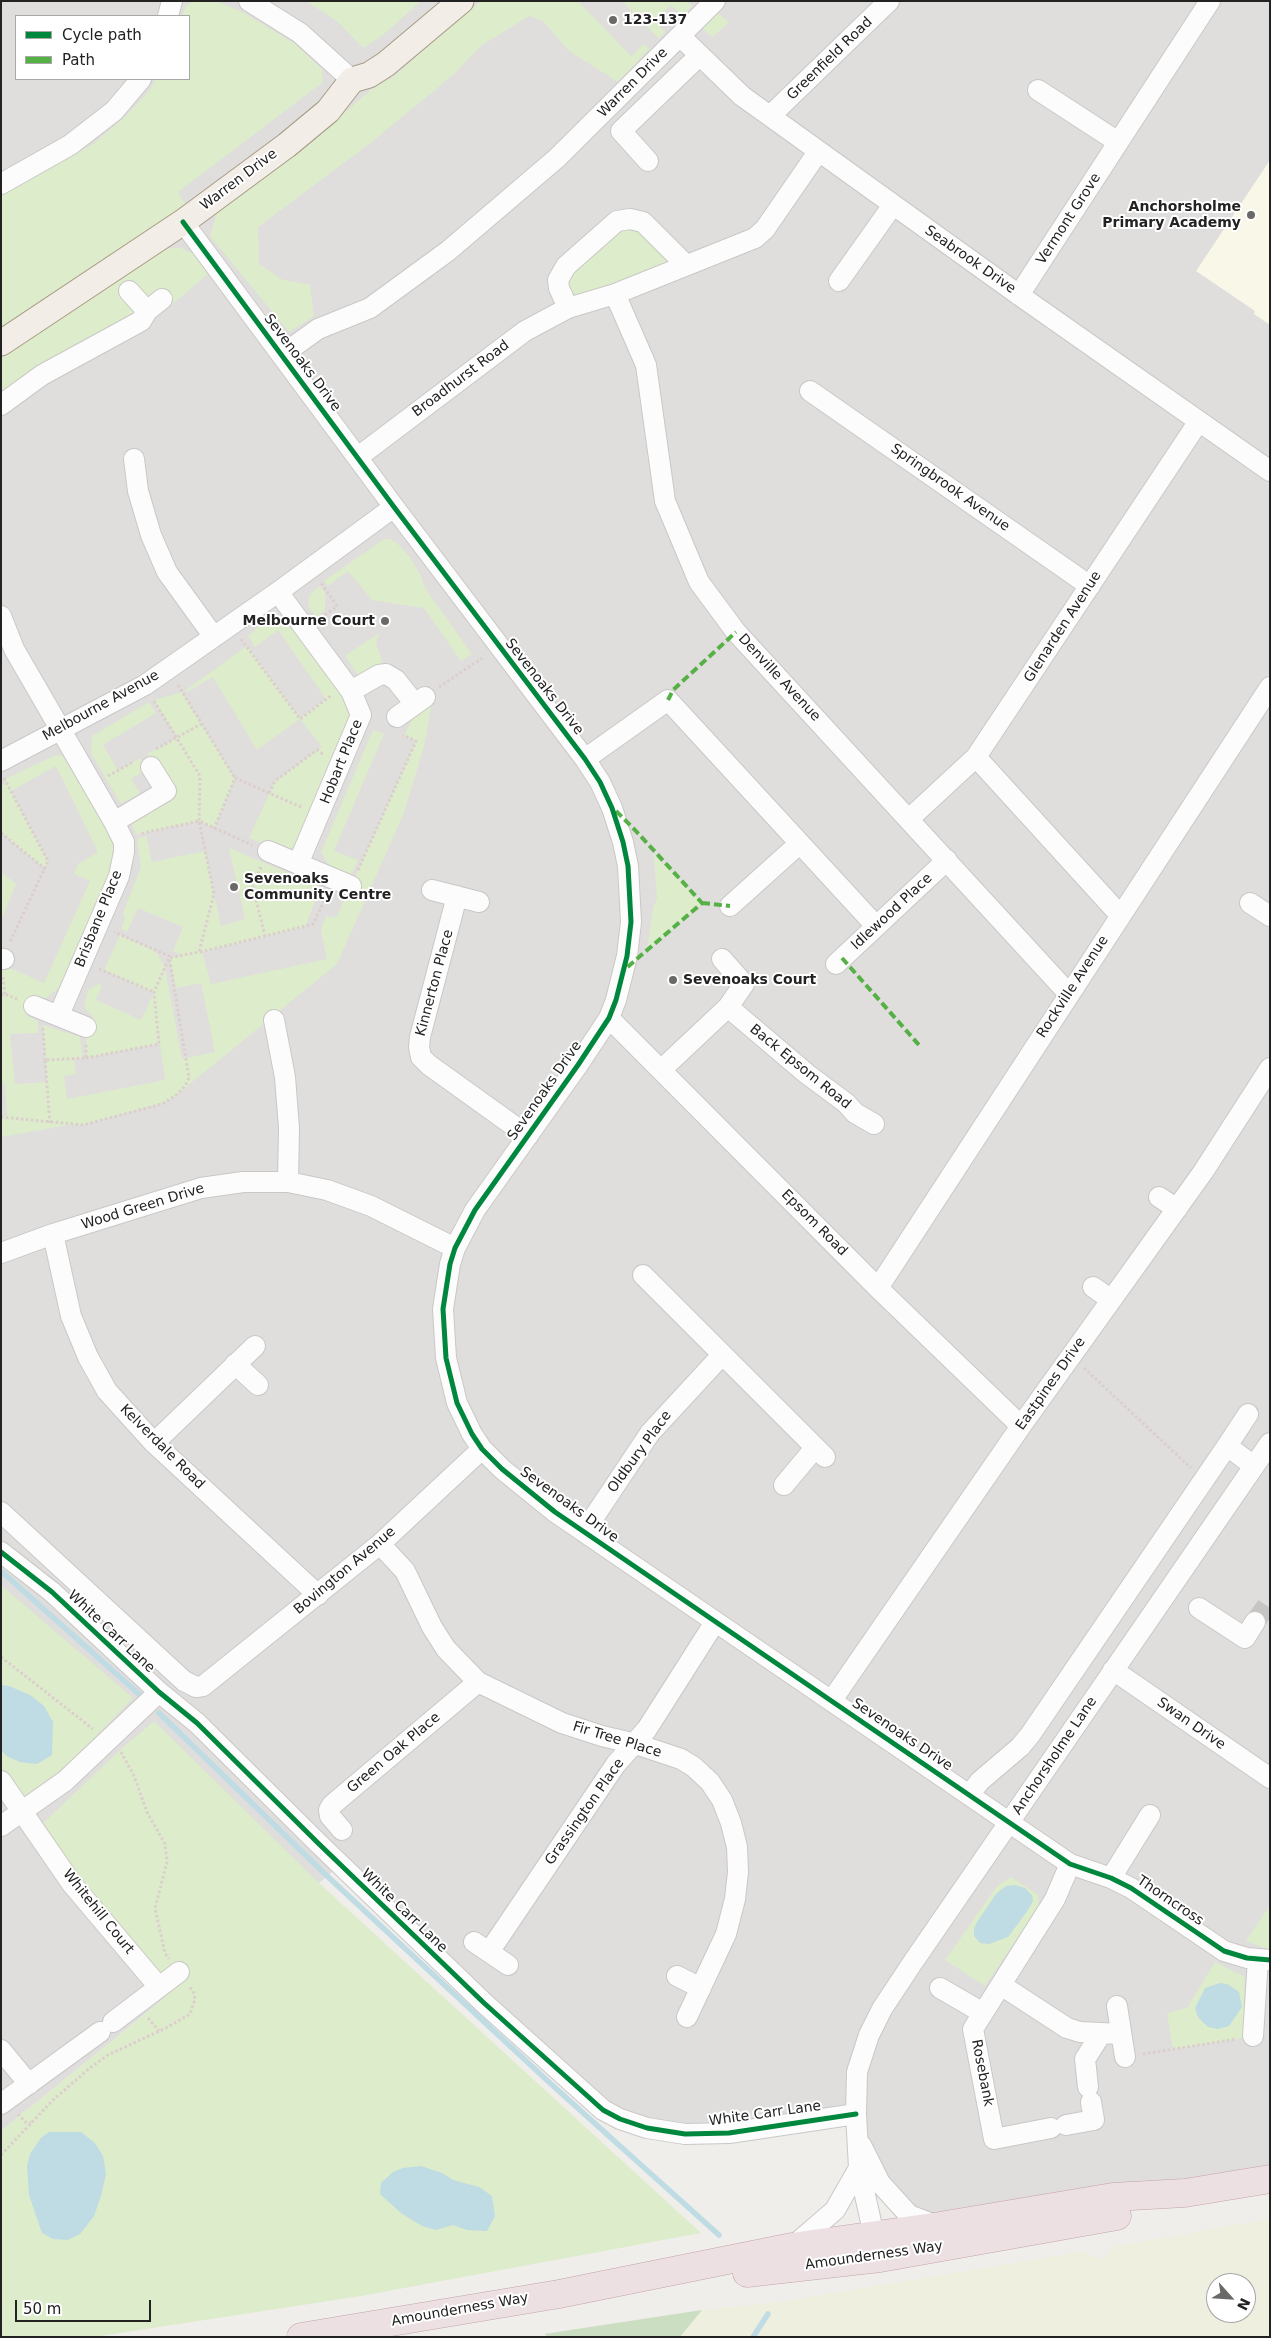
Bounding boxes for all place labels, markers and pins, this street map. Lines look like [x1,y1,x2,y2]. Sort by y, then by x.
place label: 123-137 [623,12,687,28]
marker: 123-137 [607,14,619,26]
place label: Anchorsholme Primary Academy [1102,199,1241,232]
marker: Anchorsholme Primary Academy [1245,209,1257,221]
place label: Melbourne Court [242,613,375,629]
marker: Melbourne Court [379,615,391,627]
place label: Sevenoaks Community Centre [244,871,391,904]
marker: Sevenoaks Community Centre [228,881,240,893]
place label: Sevenoaks Court [683,972,816,988]
marker: Sevenoaks Court [667,974,679,986]

